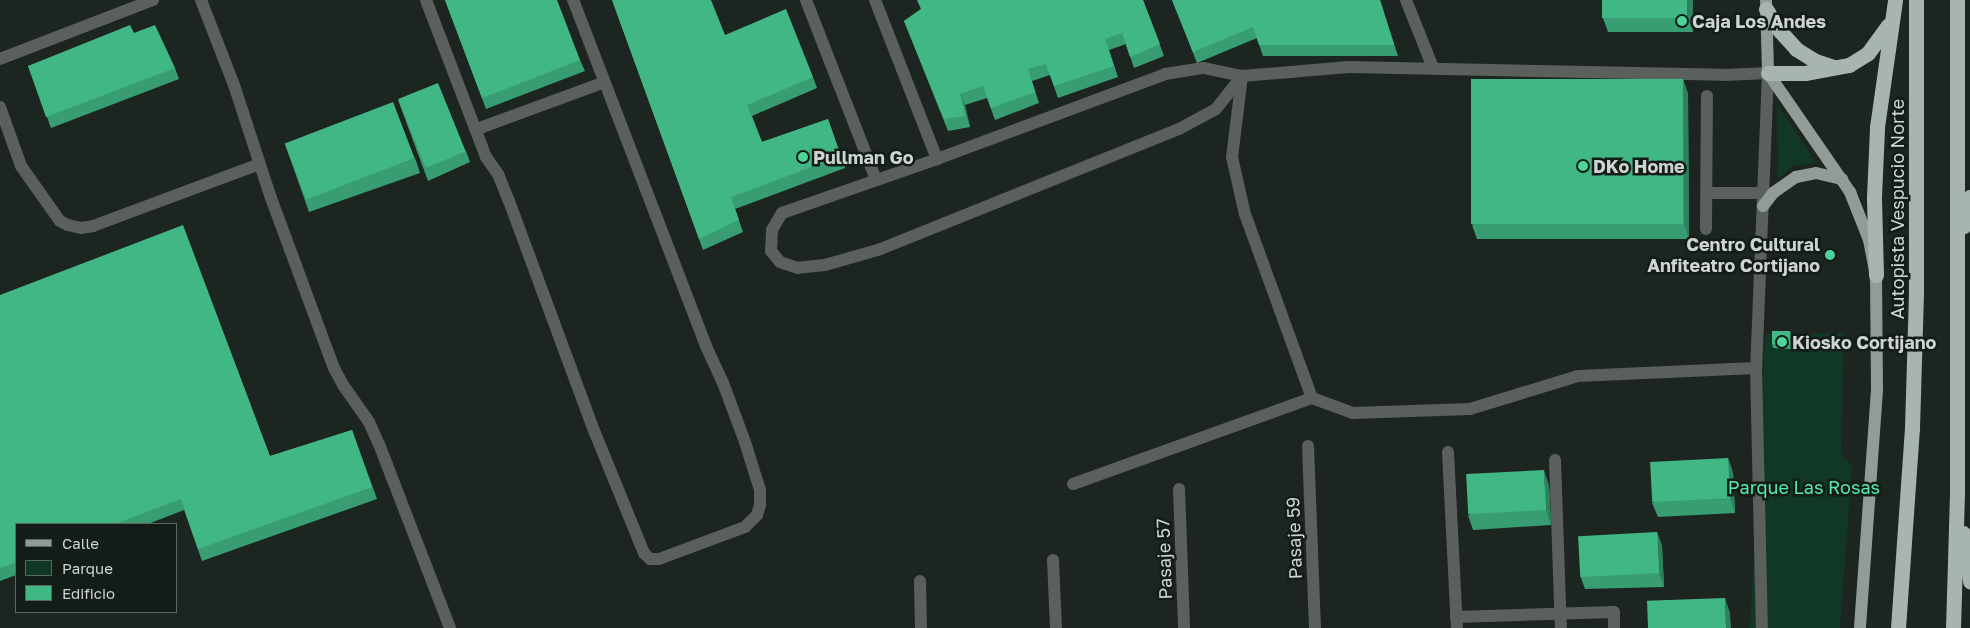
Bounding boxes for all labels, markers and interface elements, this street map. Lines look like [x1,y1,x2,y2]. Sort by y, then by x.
place label: Caja Los Andes [1692,10,1826,32]
marker: Caja Los Andes [1676,15,1688,27]
street label: Autopista Vespucio Norte [1886,99,1908,319]
place label: Pullman Go [813,146,913,168]
marker: Pullman Go [797,151,809,163]
place label: DKo Home [1593,155,1685,177]
marker: DKo Home [1577,160,1589,172]
place label: Centro Cultural Anfiteatro Cortijano [1647,234,1820,276]
marker: Centro Cultural Anfiteatro Cortijano [1824,249,1836,261]
place label: Kiosko Cortijano [1792,331,1936,353]
marker: Kiosko Cortijano [1776,336,1788,348]
park label: Parque Las Rosas [1728,476,1880,498]
street label: Pasaje 59 [1282,496,1306,580]
street label: Pasaje 57 [1152,518,1176,600]
legend [15,523,178,613]
text: Calle [62,534,99,552]
text: Parque [62,559,113,577]
text: Edificio [62,584,115,602]

